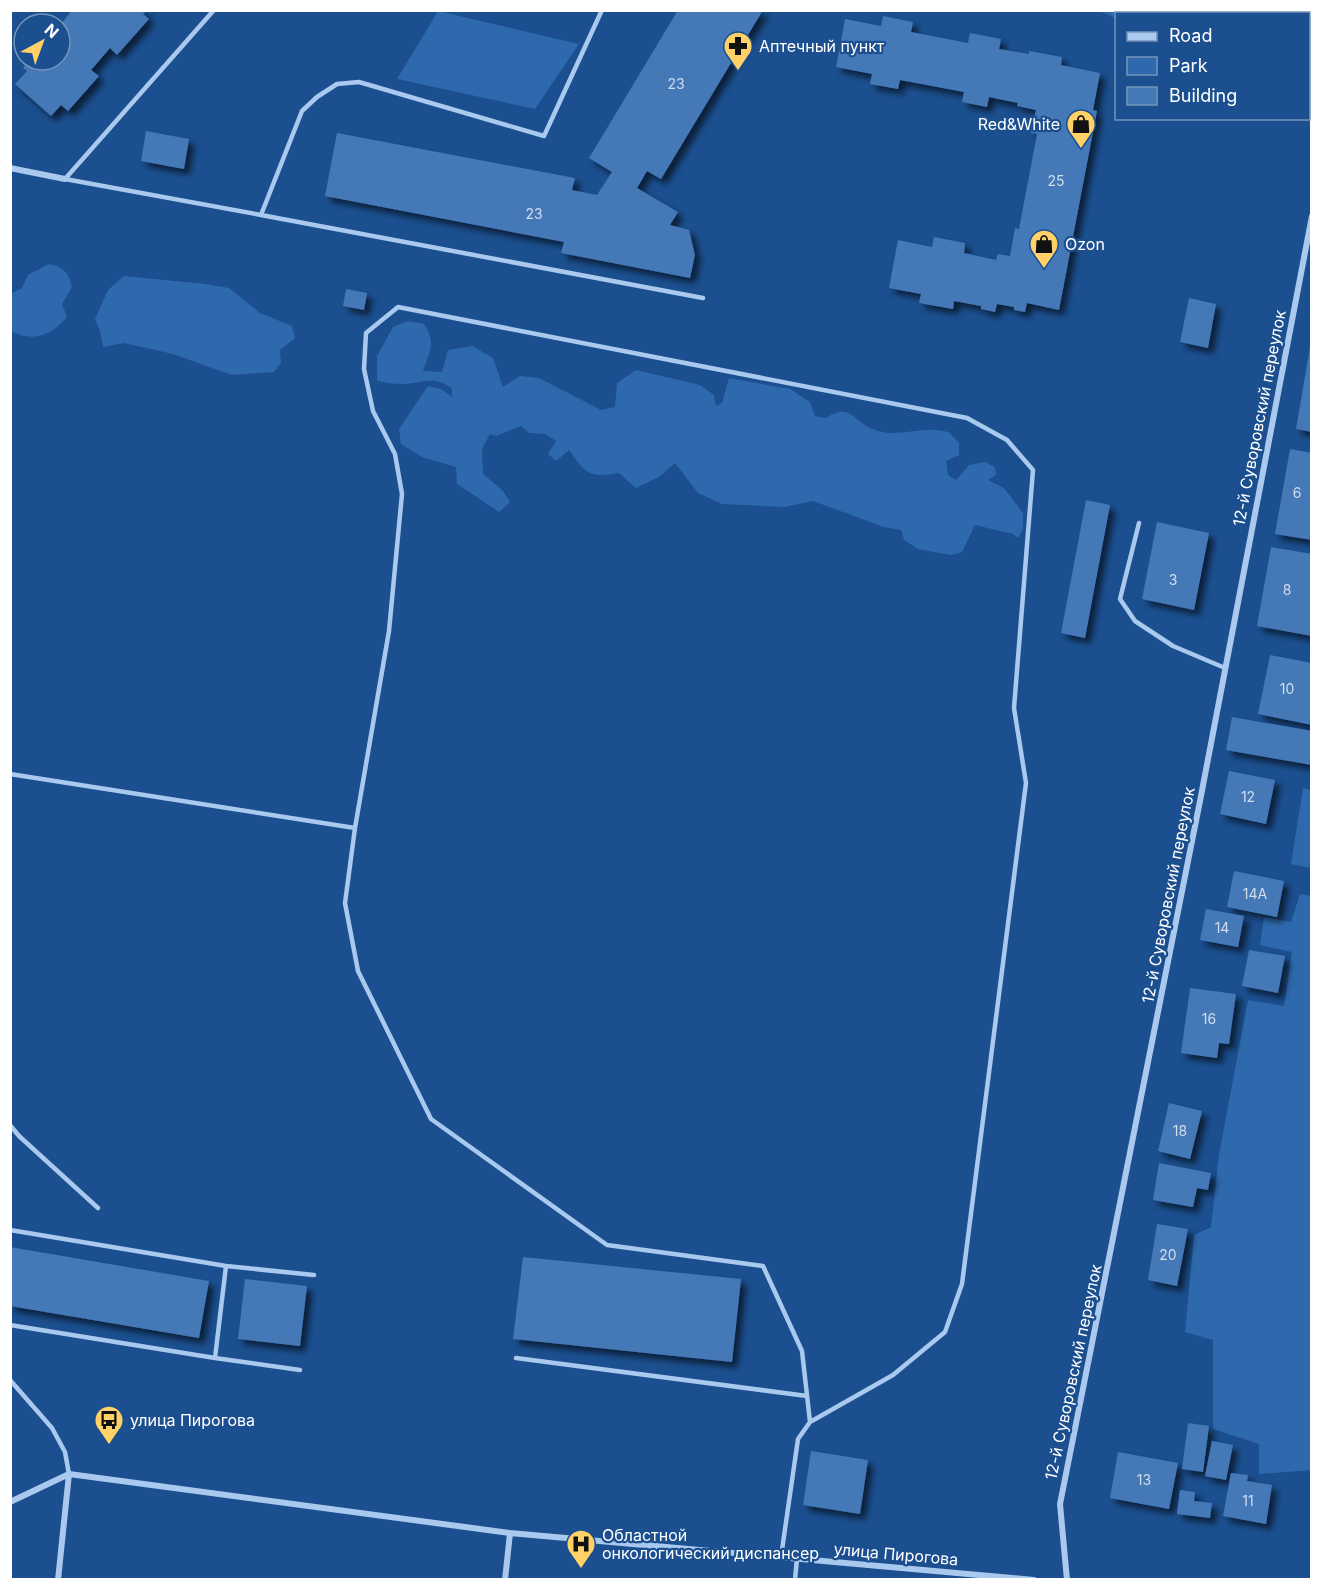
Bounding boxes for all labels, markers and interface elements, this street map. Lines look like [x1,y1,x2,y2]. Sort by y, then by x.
north arrow [12,12,72,72]
legend [1115,12,1310,120]
text: N [41,19,63,42]
text: Road [1169,25,1212,46]
pharmacy icon: Аптечный пункт [722,30,754,72]
place label: Аптечный пункт [759,36,885,56]
text: Park [1169,55,1208,76]
house number: 23 [667,75,685,92]
text: Building [1169,85,1237,106]
shop icon: Red&White [1065,108,1097,150]
place label: Red&White [978,114,1060,134]
house number: 25 [1047,172,1065,189]
house number: 23 [525,205,543,222]
shop icon: Ozon [1028,228,1060,270]
place label: Ozon [1065,234,1105,254]
street label: 12-й Суворовский переулок [1228,308,1290,528]
house number: 6 [1293,484,1301,501]
house number: 3 [1169,571,1177,588]
house number: 8 [1283,581,1291,598]
house number: 10 [1280,680,1294,697]
street label: 12-й Суворовский переулок [1137,785,1199,1005]
house number: 12 [1241,788,1255,805]
house number: 14А [1243,885,1268,902]
house number: 14 [1215,919,1229,936]
house number: 16 [1202,1010,1216,1027]
house number: 18 [1173,1122,1187,1139]
house number: 20 [1159,1246,1177,1263]
street label: 12-й Суворовский переулок [1040,1262,1106,1482]
bus stop icon: улица Пирогова [93,1404,125,1446]
place label: улица Пирогова [130,1410,255,1430]
house number: 13 [1137,1471,1151,1488]
house number: 11 [1242,1492,1254,1509]
place label: Областной онкологический диспансер [602,1525,819,1563]
hospital icon: Областной онкологический диспансер [565,1528,597,1570]
street label: улица Пирогова [833,1539,959,1569]

